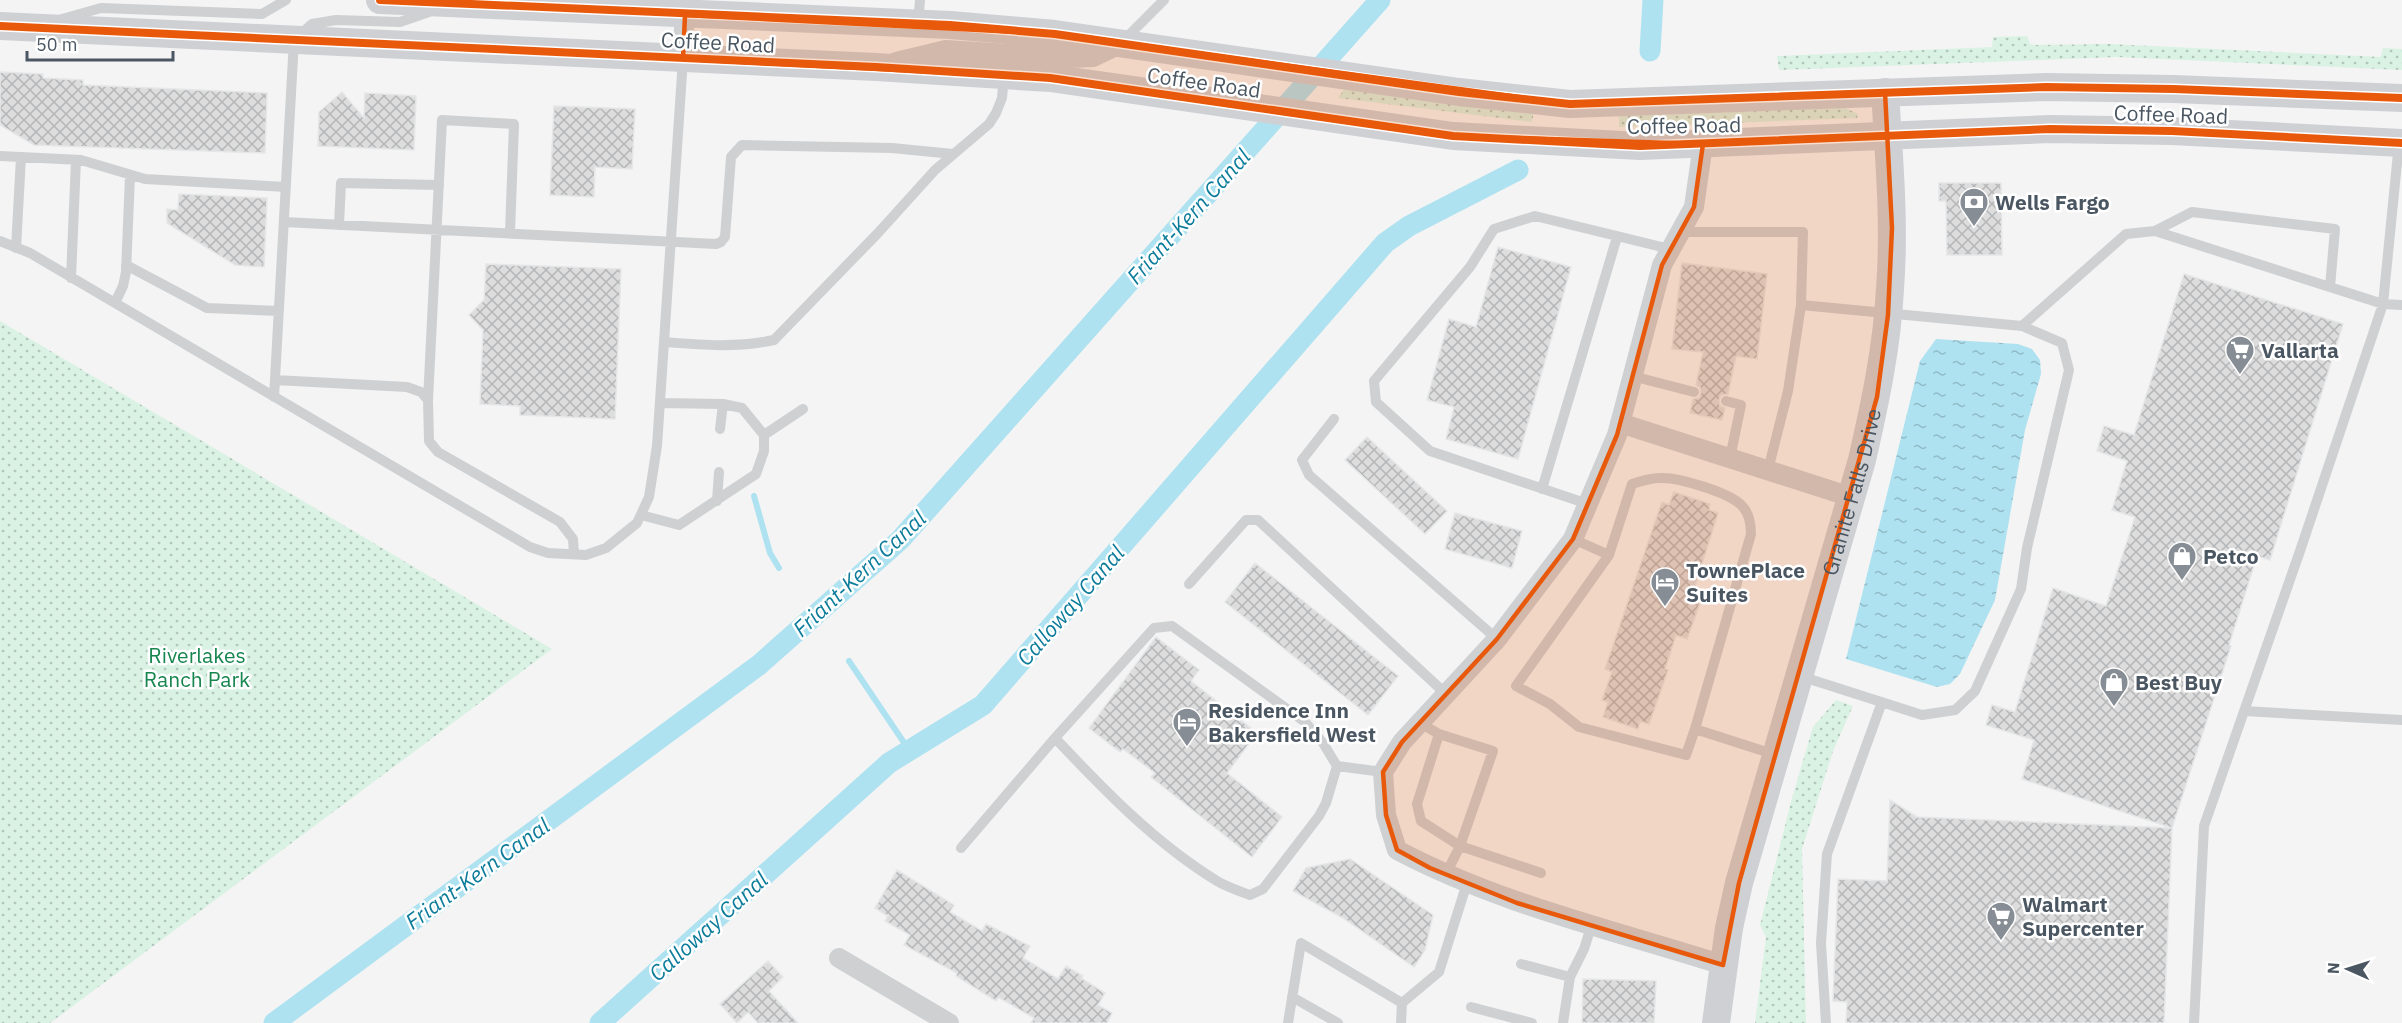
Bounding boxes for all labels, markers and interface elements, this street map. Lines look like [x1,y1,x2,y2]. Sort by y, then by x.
scale bar [27,24,172,62]
street label: Coffee Road [660,25,776,59]
text: 50 m [36,33,78,56]
street label: Coffee Road [1145,60,1263,104]
street label: Coffee Road [2113,98,2229,130]
street label: Coffee Road [1627,110,1741,140]
water label: Friant-Kern Canal [1120,142,1256,290]
bank icon: Wells Fargo [1958,186,1990,228]
place label: Wells Fargo [1995,188,2110,216]
supermarket icon: Vallarta [2224,334,2256,376]
place label: Vallarta [2261,336,2339,364]
street label: Granite Falls Drive [1815,406,1887,579]
water label: Friant-Kern Canal [786,504,932,642]
water label: Calloway Canal [1010,539,1130,671]
shop icon: Petco [2166,540,2198,582]
place label: Petco [2203,542,2259,570]
place label: TownePlace Suites [1686,556,1805,608]
hotel icon: TownePlace Suites [1649,566,1681,608]
park label: Riverlakes Ranch Park [144,641,250,693]
shop icon: Best Buy [2098,666,2130,708]
place label: Best Buy [2135,668,2223,696]
place label: Residence Inn Bakersfield West [1208,696,1376,748]
hotel icon: Residence Inn Bakersfield West [1171,706,1203,748]
water label: Friant-Kern Canal [399,811,555,935]
water label: Calloway Canal [642,865,774,987]
place label: Walmart Supercenter [2022,890,2144,942]
supermarket icon: Walmart Supercenter [1985,900,2017,942]
north arrow [2318,939,2378,999]
text: N [2323,962,2343,975]

